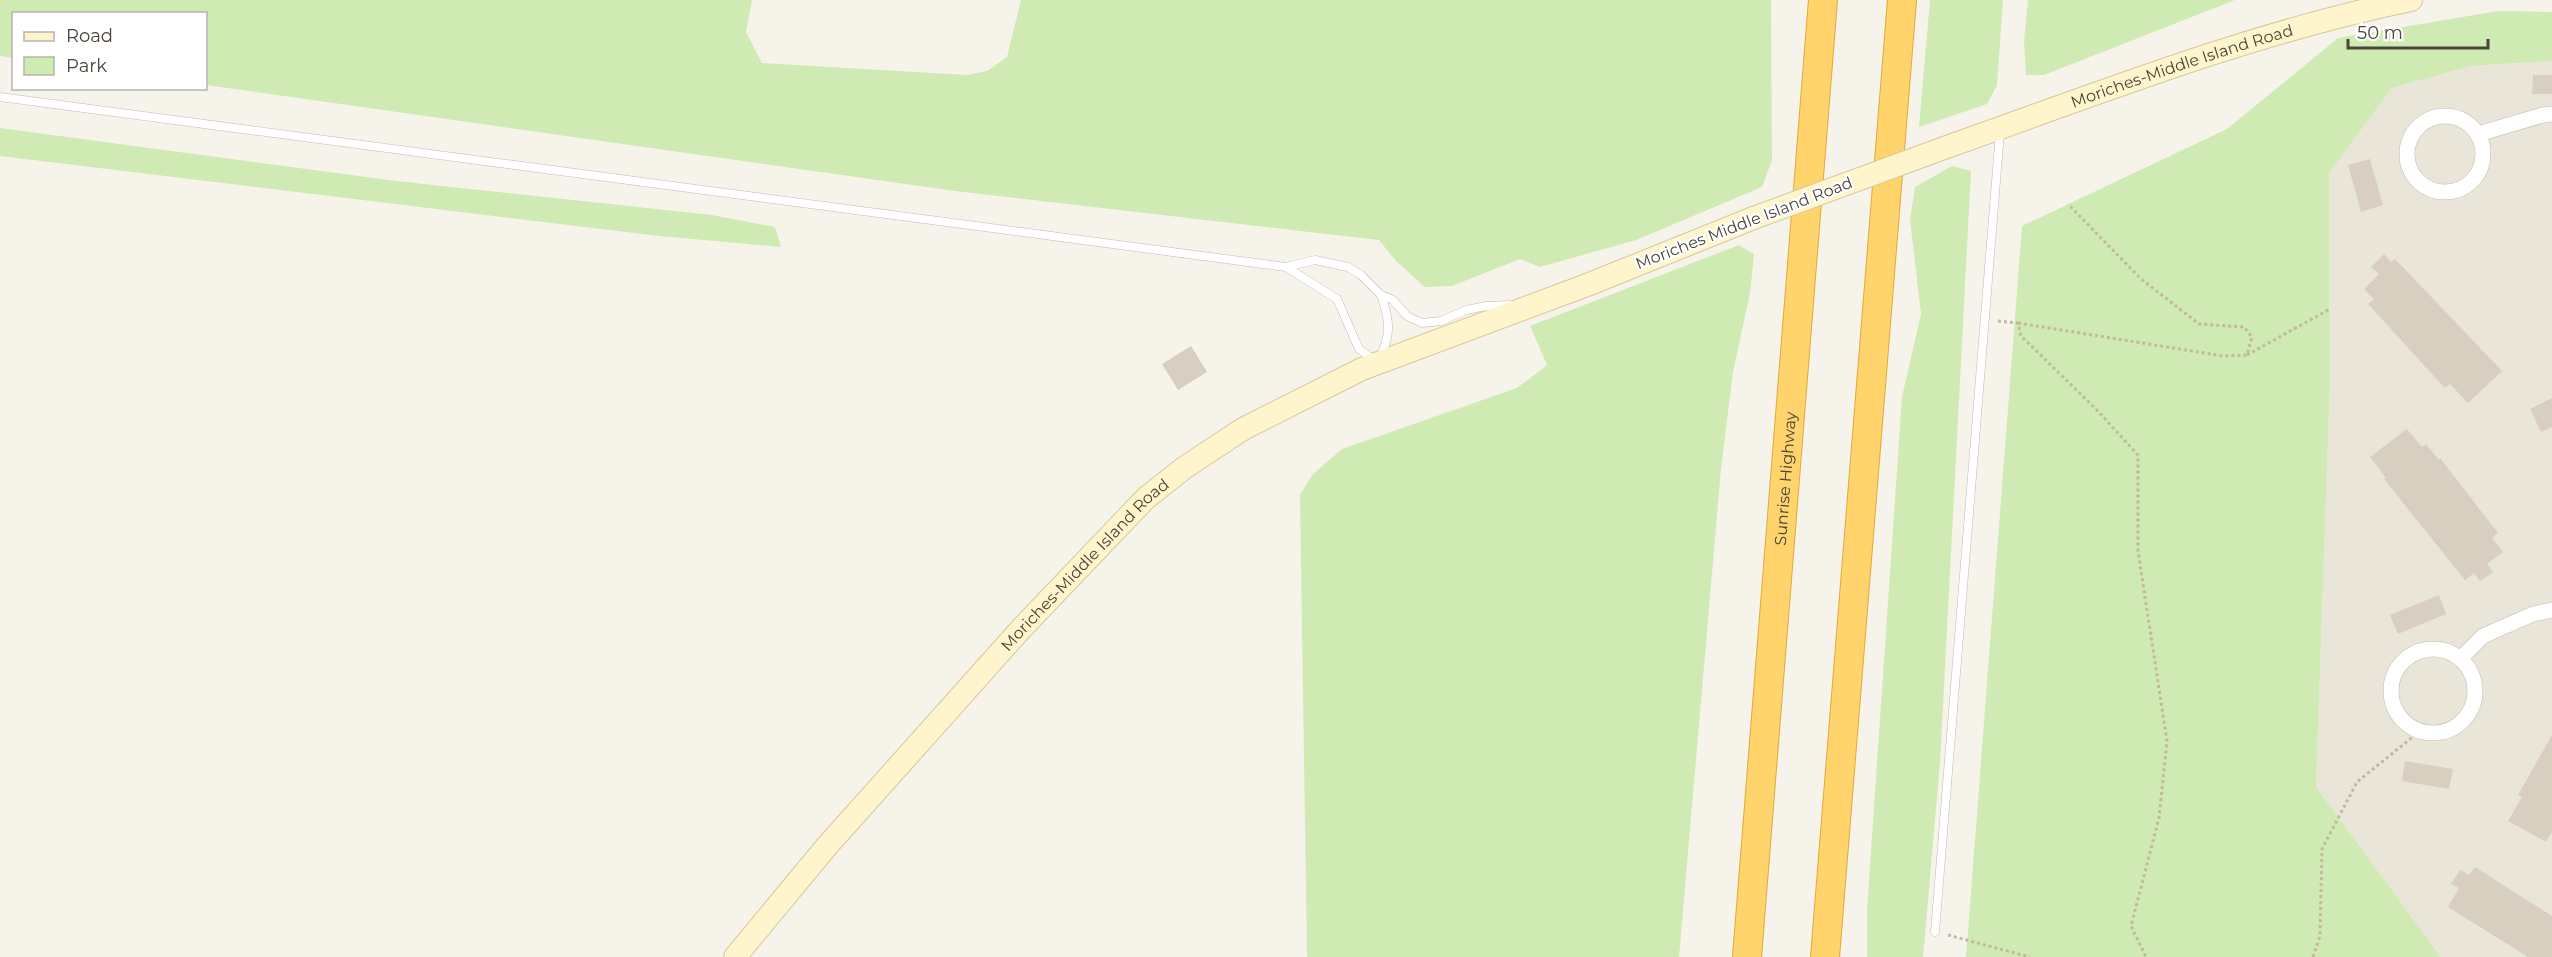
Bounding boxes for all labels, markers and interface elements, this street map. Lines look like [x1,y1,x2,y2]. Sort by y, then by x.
legend [12,12,207,90]
scale bar [2348,12,2488,50]
street label: Moriches-Middle Island Road [2068,20,2295,111]
text: 50 m [2357,22,2403,44]
text: Road [66,25,113,47]
text: Park [66,55,107,77]
street label: Moriches Middle Island Road [1633,173,1855,273]
street label: Sunrise Highway [1770,411,1800,546]
street label: Moriches-Middle Island Road [997,474,1172,655]

